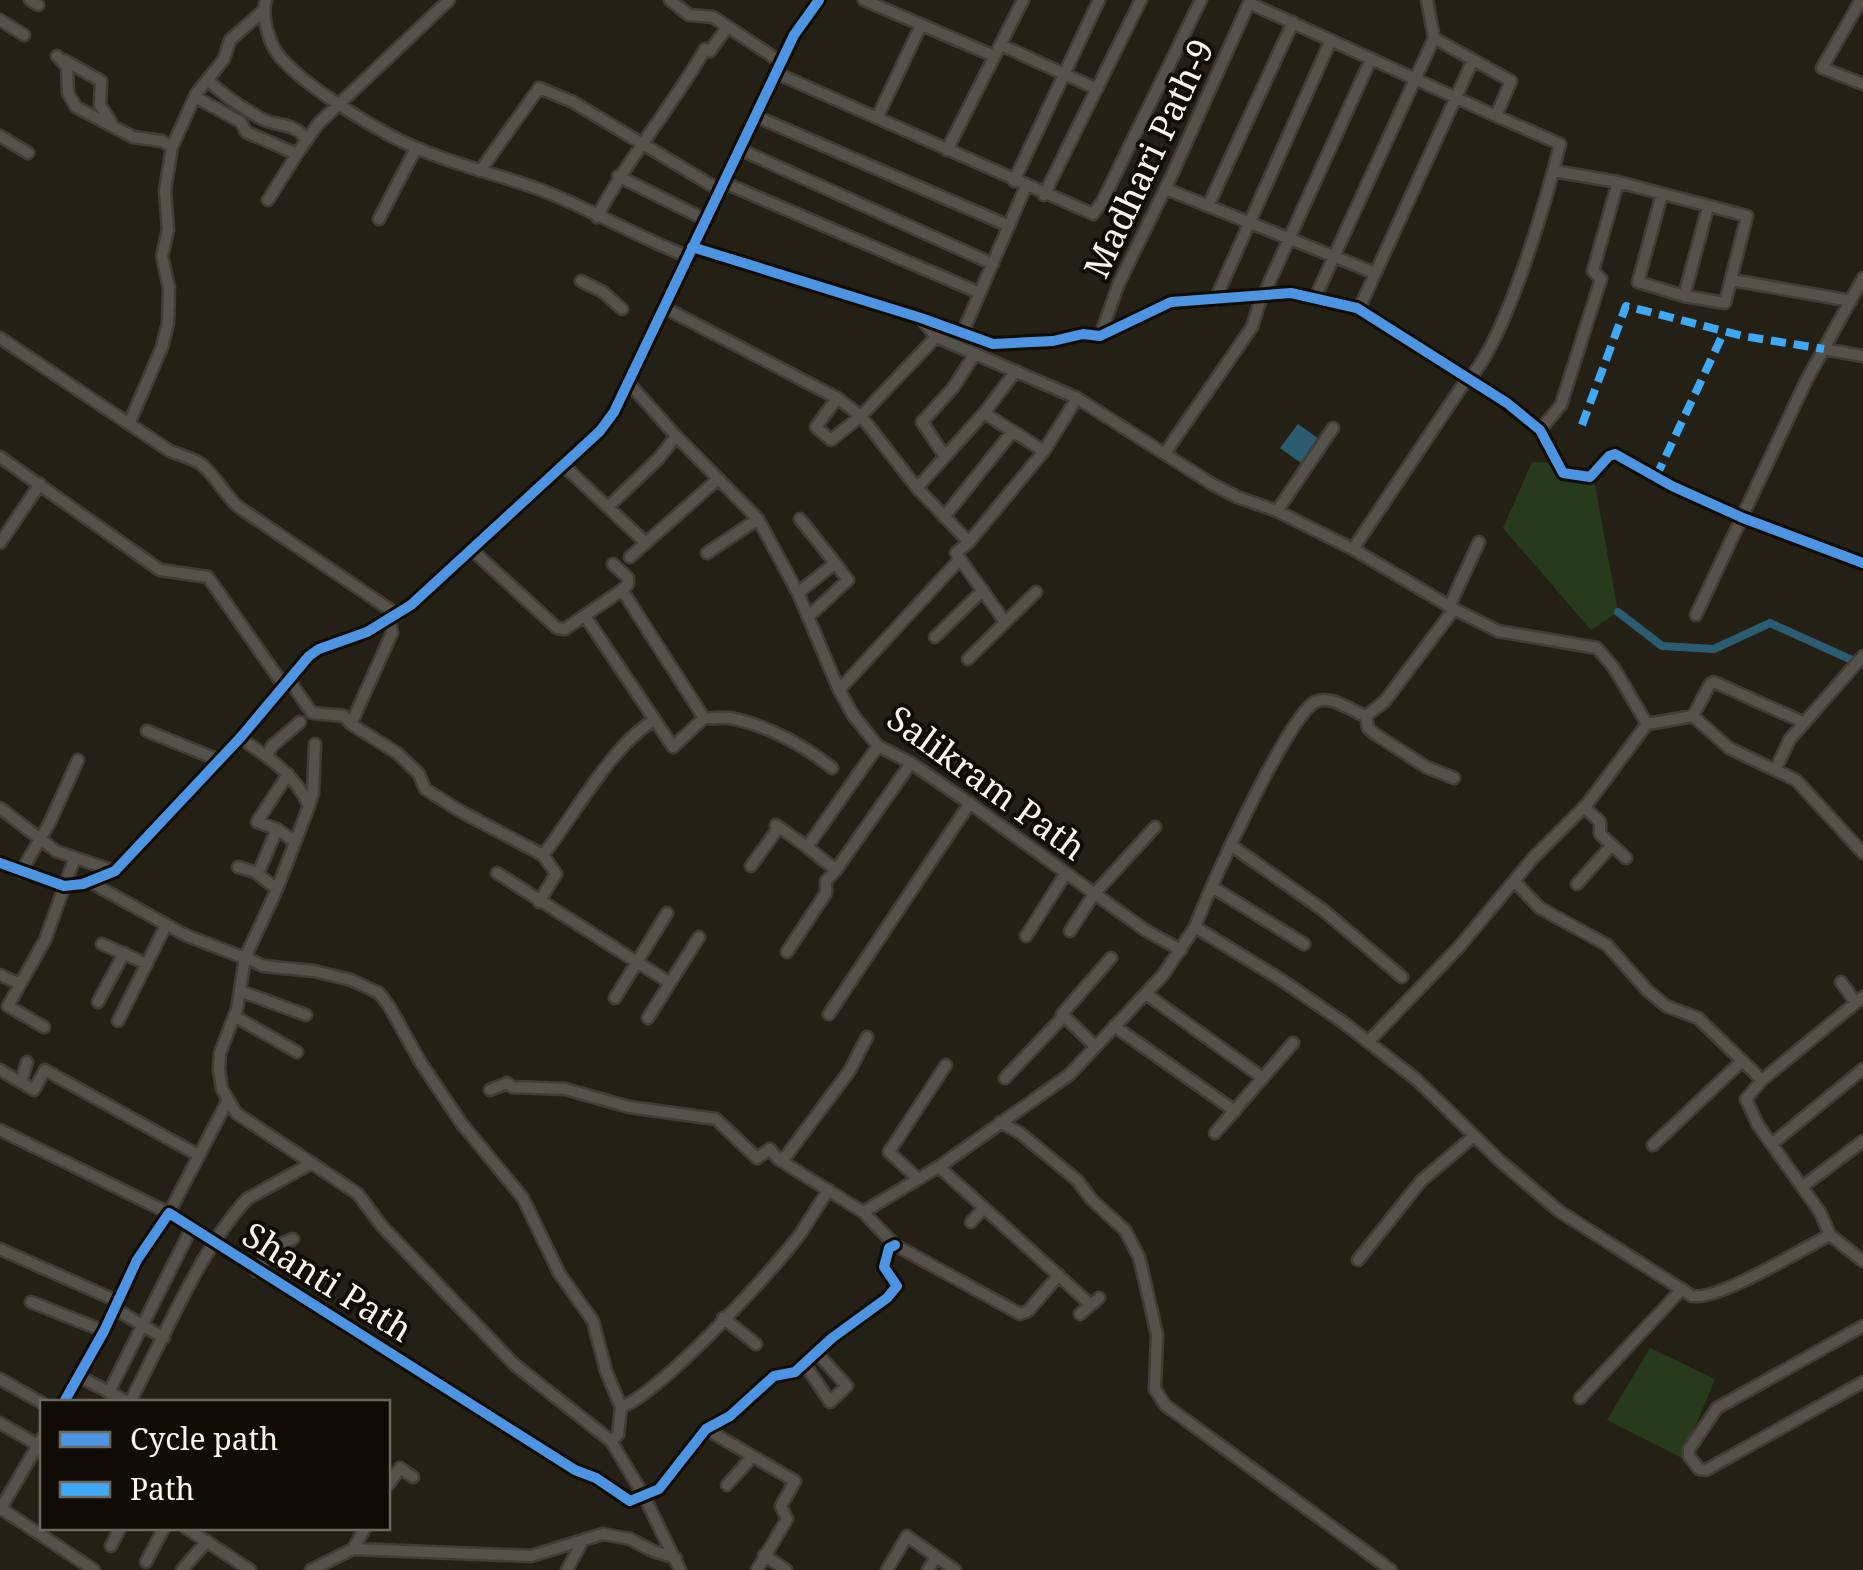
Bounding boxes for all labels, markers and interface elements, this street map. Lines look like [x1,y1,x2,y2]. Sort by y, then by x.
street label: Madhari Path-9 [1072,31,1224,285]
street label: Salikram Path [878,694,1096,870]
street label: Shanti Path [234,1210,422,1352]
legend [40,1400,390,1530]
text: Cycle path [130,1418,278,1459]
text: Path [130,1468,195,1509]

